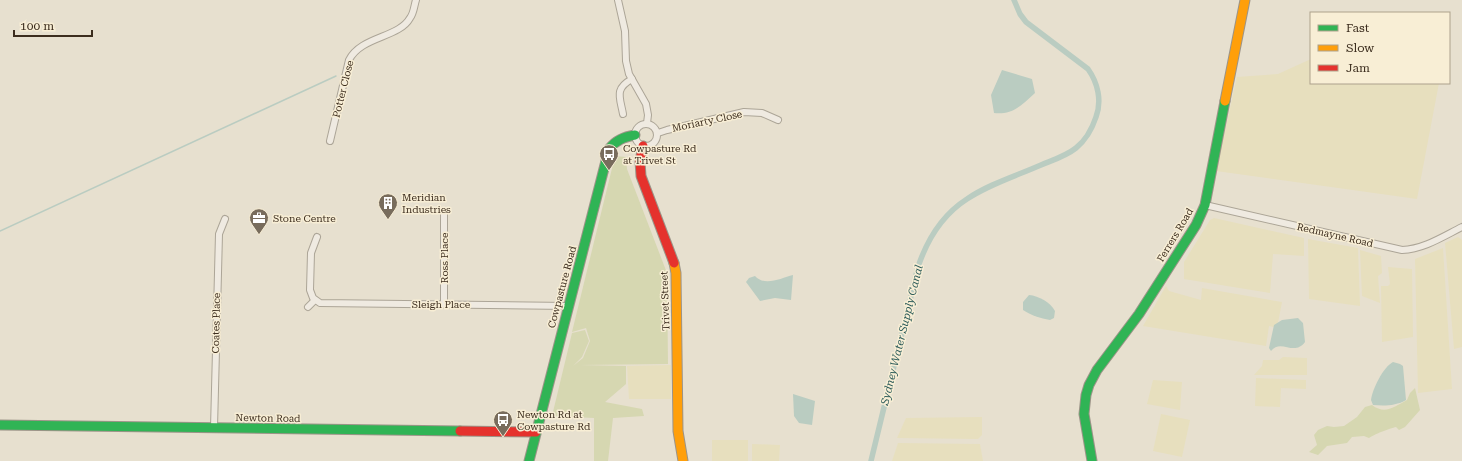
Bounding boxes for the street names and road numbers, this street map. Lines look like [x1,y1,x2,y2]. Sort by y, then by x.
street label: Potter Close [331,59,356,119]
street label: Moriarty Close [671,108,744,134]
street label: Ferrers Road [1155,206,1196,264]
street label: Redmayne Road [1296,221,1375,249]
street label: Ross Place [439,232,450,283]
street label: Cowpasture Road [546,244,578,329]
street label: Trivet Street [658,271,672,331]
street label: Coates Place [210,292,222,354]
street label: Sleigh Place [412,299,471,310]
street label: Newton Road [235,412,301,424]

